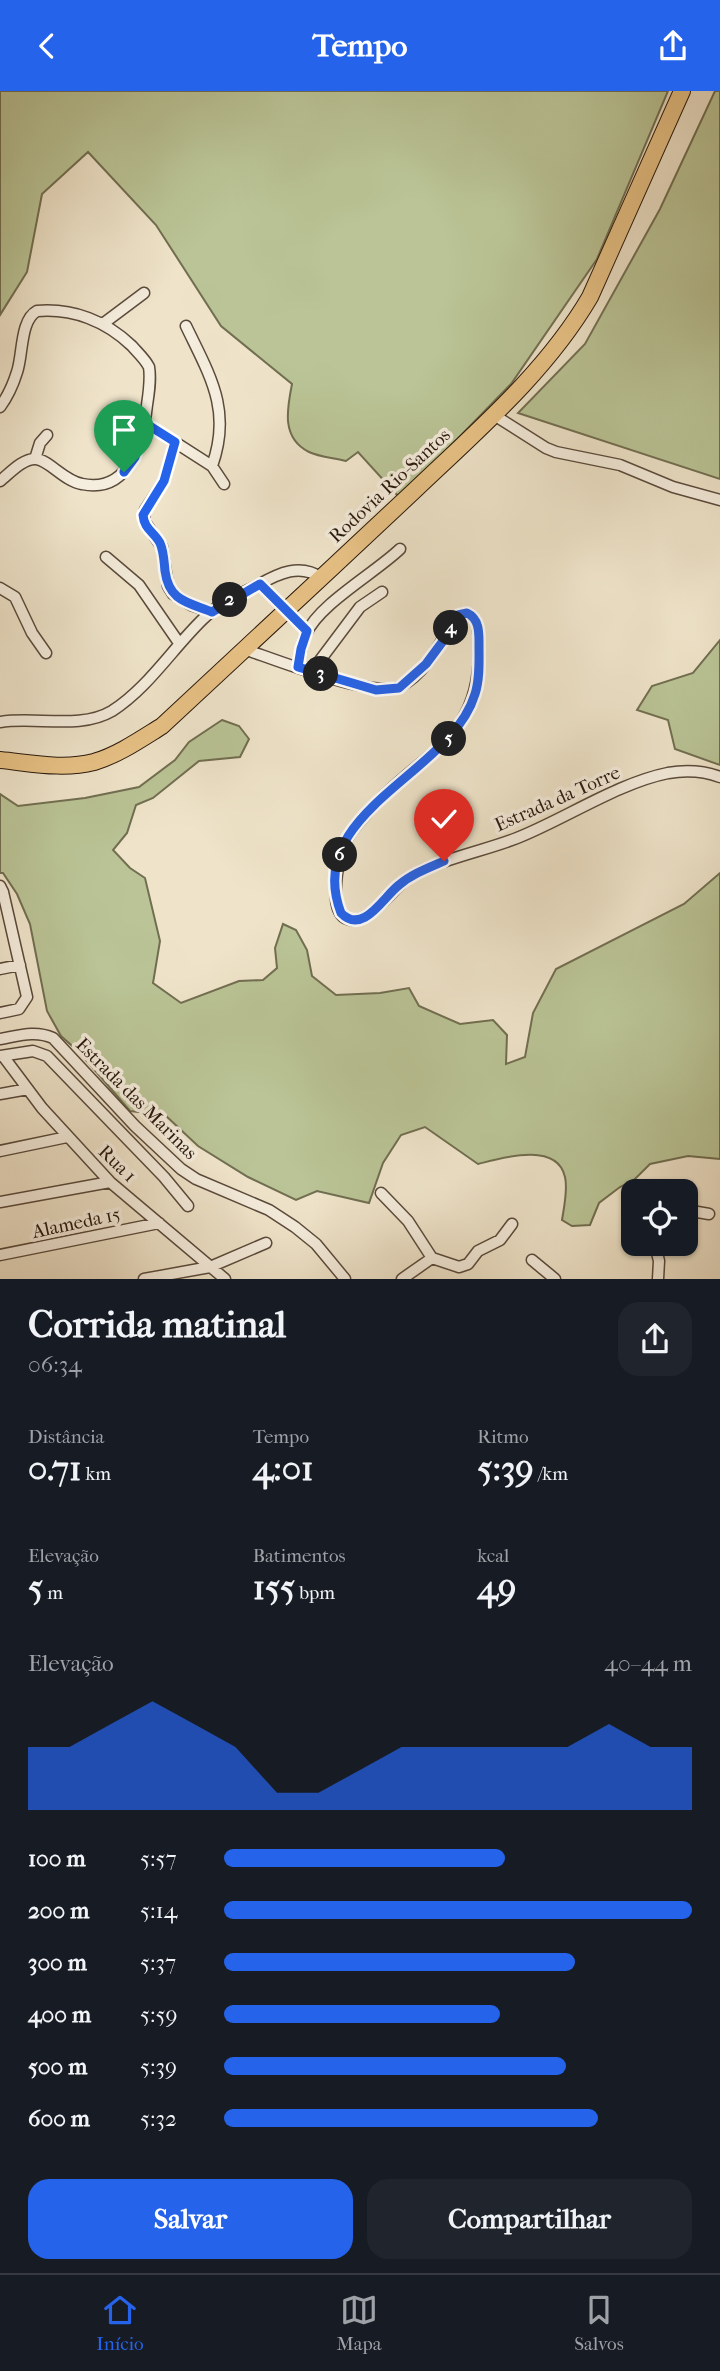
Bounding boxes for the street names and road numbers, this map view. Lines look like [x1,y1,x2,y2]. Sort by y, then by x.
street label: Rodovia Rio-Santos [325,424,455,547]
street label: Estrada da Torre [491,761,623,836]
street label: Estrada das Marinas [71,1034,201,1164]
street label: Rua 1 [94,1141,141,1187]
street label: Alameda 15 [29,1203,122,1243]

